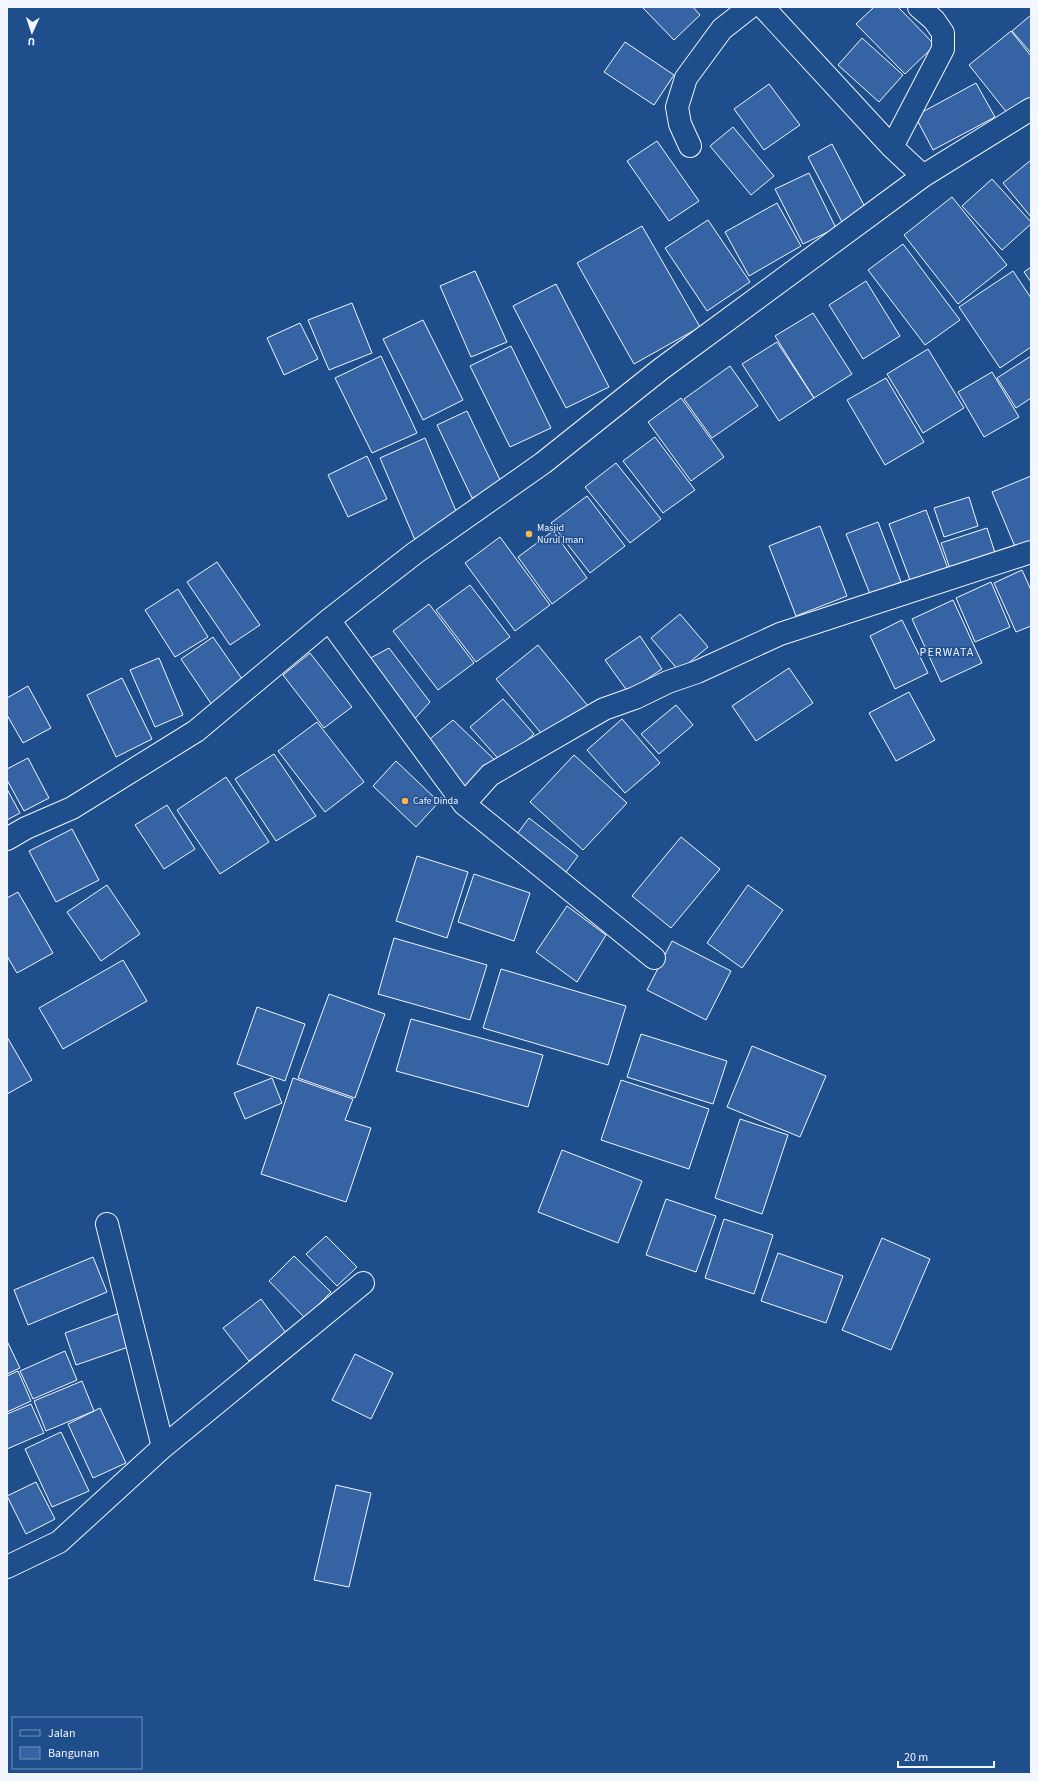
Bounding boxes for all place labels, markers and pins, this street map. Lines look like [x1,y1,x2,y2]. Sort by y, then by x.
place label: Masjid Nurul Iman [537,521,584,547]
marker: Masjid Nurul Iman [524,529,534,539]
place label: Cafe Dinda [413,794,458,808]
marker: Cafe Dinda [400,796,410,806]

